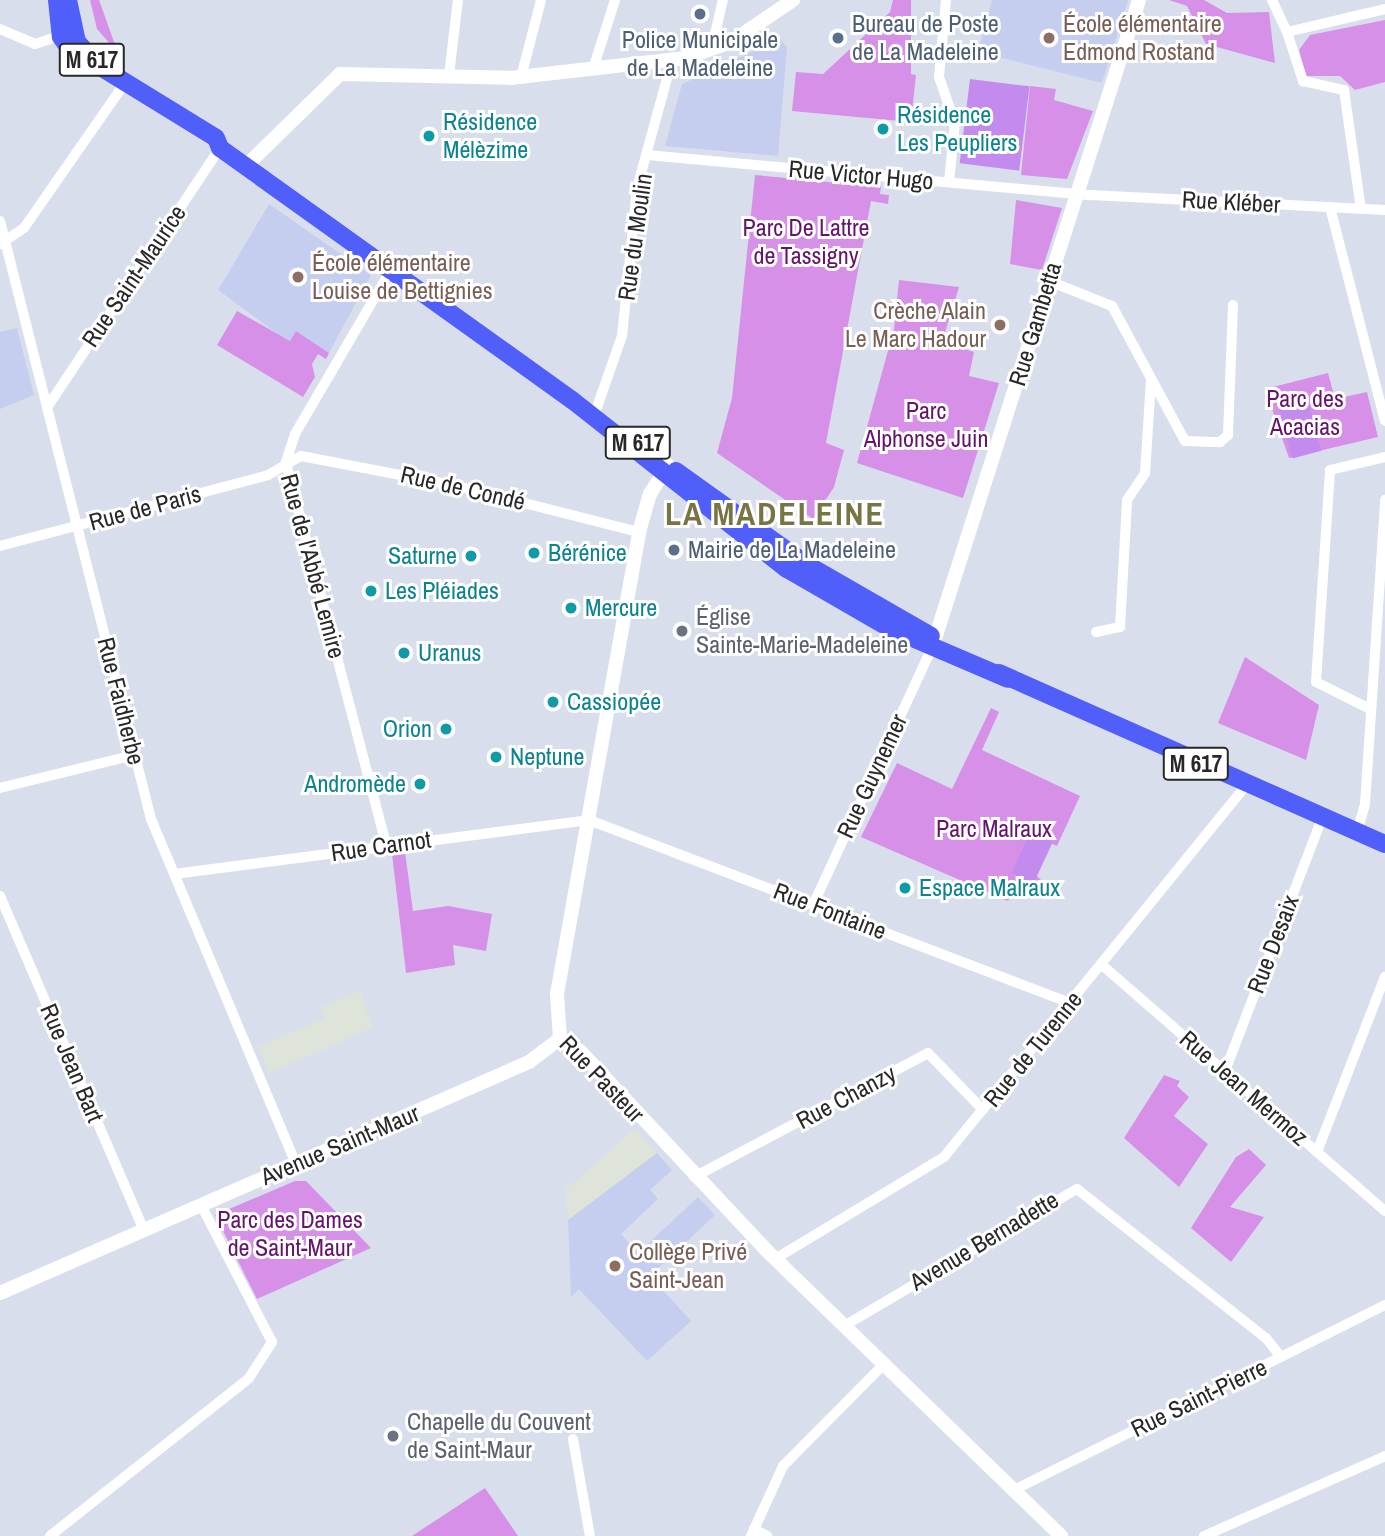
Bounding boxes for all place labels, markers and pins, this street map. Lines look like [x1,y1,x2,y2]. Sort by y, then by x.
marker: Police Municipale de La Madeleine [692,6,708,22]
place label: Bureau de Poste de La Madeleine [852,10,999,66]
place label: École élémentaire Edmond Rostand [1063,10,1222,66]
place label: Police Municipale de La Madeleine [622,26,778,82]
marker: Bureau de Poste de La Madeleine [830,30,846,46]
marker: École élémentaire Edmond Rostand [1041,30,1057,46]
place label: Résidence Les Peupliers [897,101,1017,157]
place label: Résidence Mélèzime [443,108,537,164]
marker: Résidence Les Peupliers [875,121,891,137]
marker: Résidence Mélèzime [421,128,437,144]
place label: École élémentaire Louise de Bettignies [312,249,493,305]
marker: École élémentaire Louise de Bettignies [290,269,306,285]
place label: Crèche Alain Le Marc Hadour [845,297,986,353]
marker: Crèche Alain Le Marc Hadour [992,317,1008,333]
place label: Mairie de La Madeleine [688,536,896,564]
place label: Bérénice [548,539,627,567]
place label: Saturne [388,542,457,570]
marker: Mairie de La Madeleine [666,542,682,558]
marker: Bérénice [526,545,542,561]
marker: Saturne [463,548,479,564]
place label: Les Pléiades [385,577,499,605]
marker: Les Pléiades [363,583,379,599]
place label: Mercure [585,594,657,622]
marker: Mercure [563,600,579,616]
place label: Église Sainte-Marie-Madeleine [696,603,908,659]
marker: Église Sainte-Marie-Madeleine [674,623,690,639]
place label: Uranus [418,639,481,667]
marker: Uranus [396,645,412,661]
place label: Cassiopée [567,688,661,716]
marker: Cassiopée [545,694,561,710]
place label: Orion [383,715,432,743]
marker: Orion [438,721,454,737]
place label: Neptune [510,743,584,771]
marker: Neptune [488,749,504,765]
place label: Andromède [304,770,406,798]
marker: Andromède [412,776,428,792]
place label: Espace Malraux [919,874,1060,902]
marker: Espace Malraux [897,880,913,896]
place label: Collège Privé Saint-Jean [629,1238,747,1294]
marker: Collège Privé Saint-Jean [607,1258,623,1274]
place label: Chapelle du Couvent de Saint-Maur [407,1408,591,1464]
marker: Chapelle du Couvent de Saint-Maur [385,1428,401,1444]

